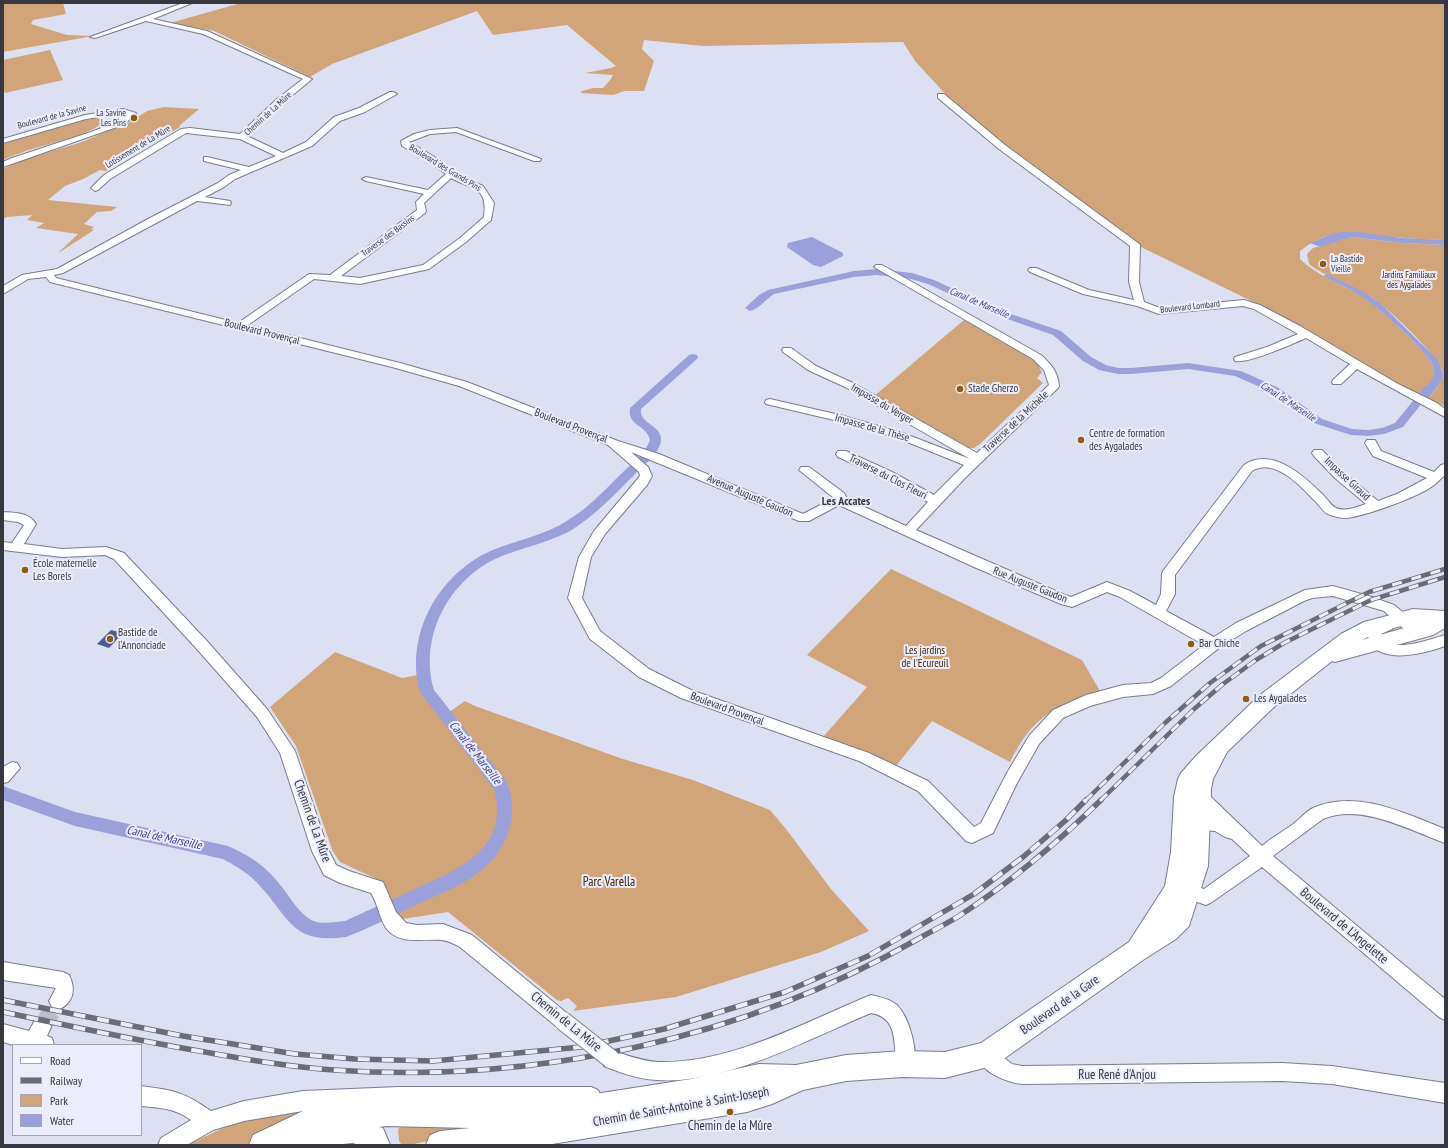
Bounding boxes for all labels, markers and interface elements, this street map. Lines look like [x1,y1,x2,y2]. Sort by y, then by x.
street label: Chemin de La Mûre [242,90,294,138]
street label: Boulevard de la Savine [16,103,88,131]
place label: La Savine Les Pins [96,108,126,129]
marker: La Savine Les Pins [129,113,139,123]
street label: Lotissement de La Mûre [104,123,172,171]
street label: Boulevard des Grands Pins [407,142,483,194]
street label: Traverse des Bassins [359,213,417,259]
place label: La Bastide Vieille [1331,254,1363,275]
marker: La Bastide Vieille [1318,259,1328,269]
park label: Jardins Familiaux des Aygalades [1382,270,1436,291]
water label: Canal de Marseille [947,285,1011,321]
street label: Boulevard Lombard [1160,298,1220,316]
street label: Boulevard Provençal [223,316,301,348]
water label: Canal de Marseille [1258,380,1318,424]
street label: Impasse du Verger [849,381,915,427]
place label: Stade Gherzo [968,382,1018,396]
marker: Stade Gherzo [955,384,965,394]
street label: Traverse de la Michèle [981,388,1051,456]
street label: Boulevard Provençal [533,406,609,446]
street label: Impasse de la Thèse [833,411,911,445]
place label: Centre de formation des Aygalades [1089,427,1165,453]
marker: Centre de formation des Aygalades [1076,435,1086,445]
street label: Traverse du Clos Fleuri [847,452,929,502]
street label: Impasse Giraud [1321,454,1373,504]
street label: Avenue Auguste Gaudon [705,472,795,520]
district label: Les Accates [822,495,870,509]
place label: École maternelle Les Borels [33,557,97,583]
street label: Rue Auguste Gaudon [991,564,1069,606]
marker: École maternelle Les Borels [20,565,30,575]
place label: Bastide de l'Annonciade [118,626,166,652]
marker: Bastide de l'Annonciade [105,634,115,644]
place label: Bar Chiche [1199,637,1239,651]
marker: Bar Chiche [1186,639,1196,649]
park label: Les jardins de l'Ecureuil [902,644,948,670]
street label: Boulevard Provençal [688,690,766,728]
place label: Les Aygalades [1254,692,1307,706]
marker: Les Aygalades [1241,694,1251,704]
water label: Canal de Marseille [446,719,504,787]
street label: Chemin de La Mûre [290,778,334,864]
water label: Canal de Marseille [125,823,203,853]
park label: Parc Varella [583,874,635,890]
street label: Boulevard de L'Angelette [1297,885,1391,967]
street label: Boulevard de la Gare [1017,972,1103,1038]
street label: Chemin de La Mûre [527,989,605,1055]
legend [12,1044,142,1136]
text: Road [50,1053,70,1068]
street label: Rue René d'Anjou [1078,1067,1156,1083]
text: Railway [50,1073,82,1088]
street label: Chemin de Saint-Antoine à Saint-Joseph [592,1084,770,1130]
text: Park [50,1093,68,1108]
marker: Chemin de la Mûre [725,1107,735,1117]
text: Water [50,1113,74,1128]
place label: Chemin de la Mûre [688,1118,772,1134]

